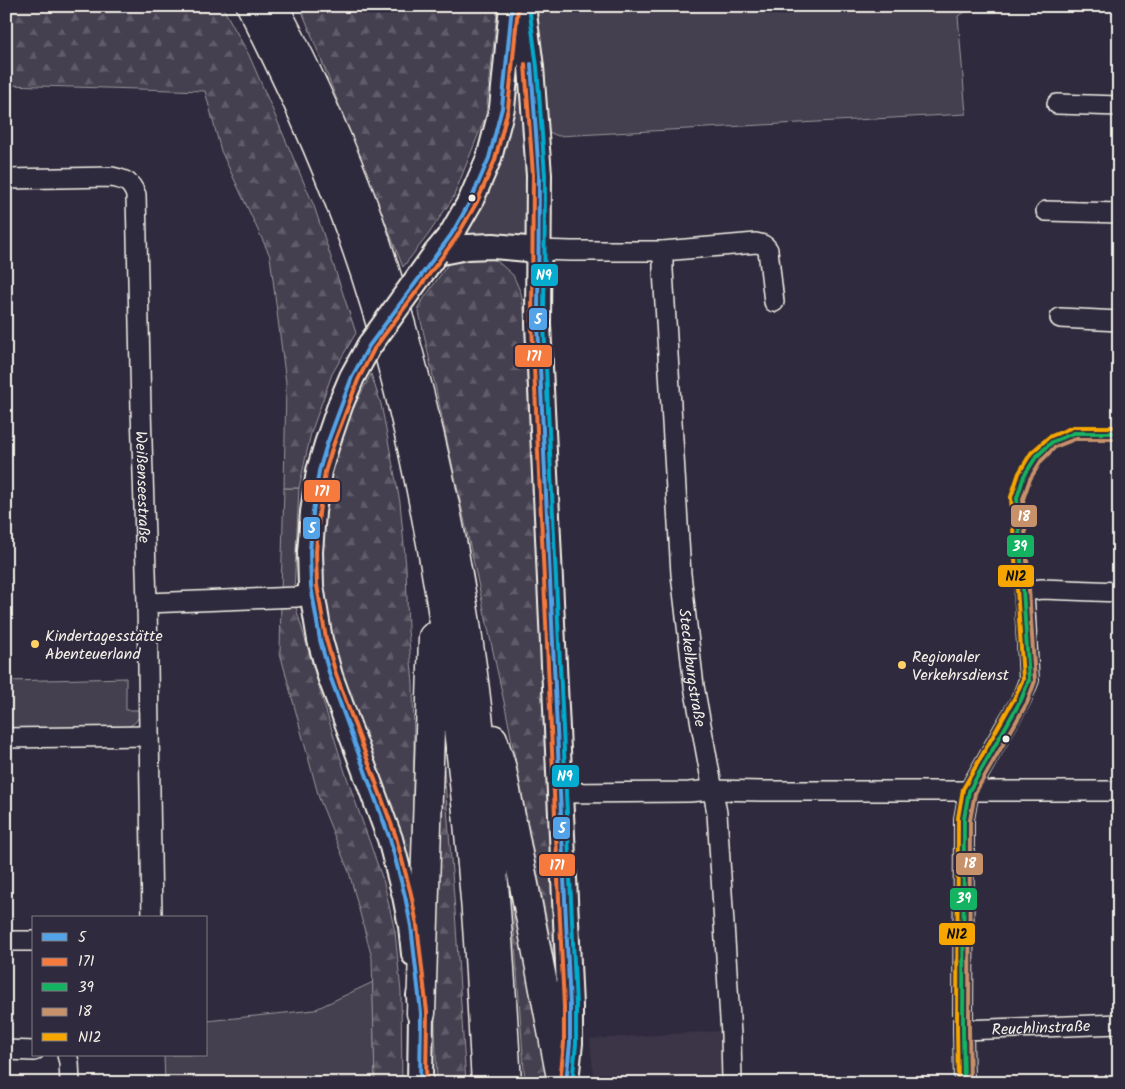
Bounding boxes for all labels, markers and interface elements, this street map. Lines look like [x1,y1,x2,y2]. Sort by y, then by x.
unlabelled marker [467,193,477,203]
line badge: N9 [530,263,559,287]
text: N9 [536,265,552,287]
line badge: 5 [528,307,548,331]
text: 5 [533,309,543,331]
line badge: 171 [514,344,553,368]
text: 171 [526,346,542,368]
street label: Weißenseestraße [128,431,156,544]
line badge: 171 [303,479,341,503]
text: 171 [314,481,330,503]
line badge: 18 [1010,504,1038,528]
text: 18 [1018,506,1031,528]
line badge: 5 [302,516,321,540]
text: 5 [307,518,317,540]
line badge: 39 [1006,534,1035,558]
text: 39 [1012,536,1027,558]
line badge: N12 [997,564,1035,588]
text: N12 [1005,566,1027,588]
street label: Steckelburgstraße [671,607,712,729]
place label: Kindertagesstätte Abenteuerland [45,624,163,667]
marker: Kindertagesstätte Abenteuerland [29,638,41,650]
place label: Regionaler Verkehrsdienst [912,645,1010,688]
marker: Regionaler Verkehrsdienst [896,659,908,671]
unlabelled marker [1001,734,1011,744]
line badge: N9 [551,764,580,788]
text: N9 [557,766,573,788]
line badge: 5 [552,816,571,840]
text: 5 [557,818,567,840]
line badge: 18 [955,852,984,876]
line badge: 171 [538,853,576,877]
text: 18 [964,853,977,875]
text: 171 [549,855,565,877]
line badge: 39 [949,887,978,911]
text: 39 [956,888,971,910]
legend [32,916,208,1056]
line badge: N12 [938,922,976,946]
text: N12 [946,924,968,946]
text: 5 [78,926,87,950]
text: 171 [78,950,95,974]
text: 39 [78,976,95,1000]
text: 18 [78,1000,93,1024]
street label: Reuchlinstraße [991,1014,1091,1043]
text: N12 [78,1026,102,1050]

